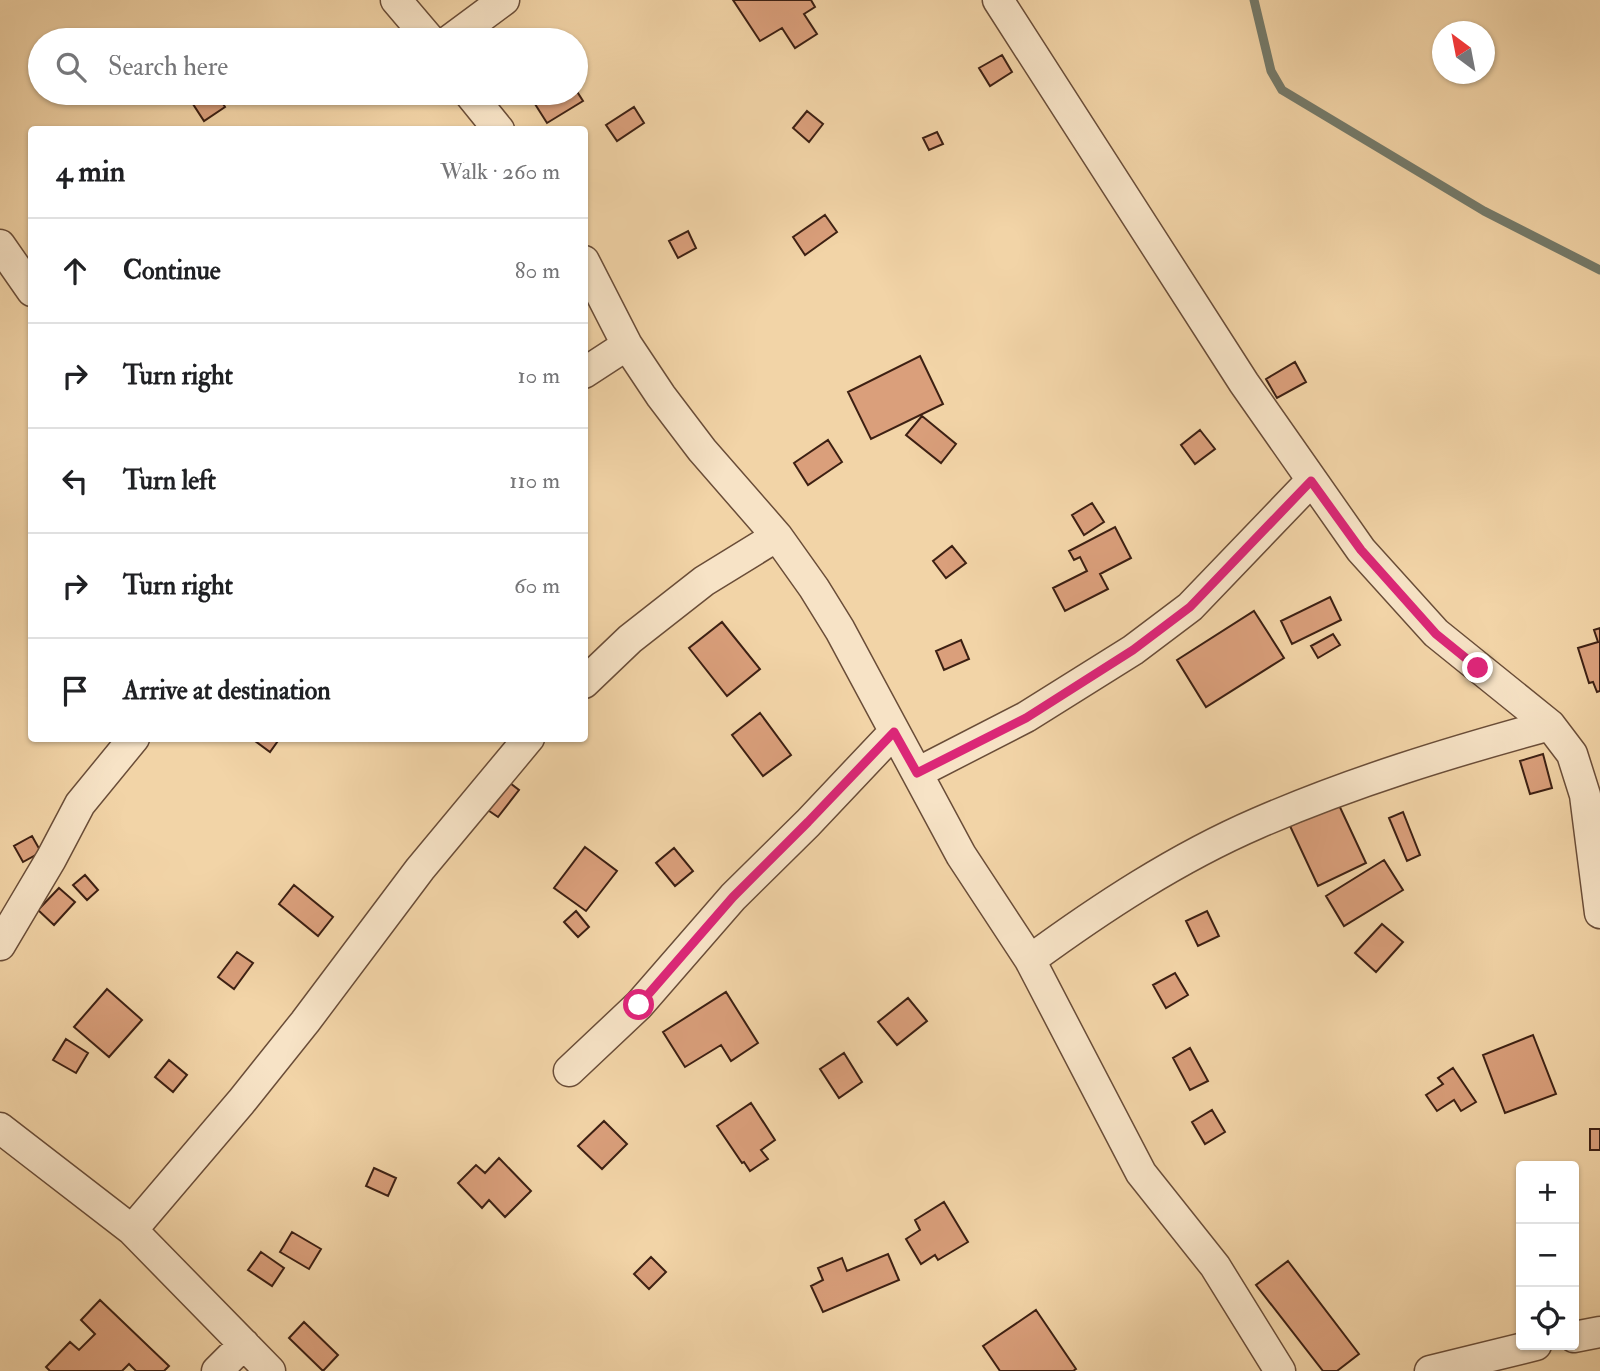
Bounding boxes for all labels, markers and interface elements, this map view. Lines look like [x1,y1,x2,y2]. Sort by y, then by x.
north arrow [1432,21,1495,84]
search box [28,28,588,105]
icon: search [52,48,90,86]
text: Search here [108,51,228,83]
text: 4 min [56,153,125,190]
text: Walk · 260 m [440,157,560,186]
icon: ahead [56,252,94,290]
text: Continue [123,255,221,287]
text: 80 m [515,256,560,285]
icon: right [56,357,94,395]
text: Turn right [123,360,233,392]
text: 10 m [517,361,560,390]
icon: left [56,462,94,500]
text: Turn left [123,465,216,497]
text: 110 m [509,466,560,495]
icon: right [56,567,94,605]
text: Turn right [123,570,233,602]
text: 60 m [514,571,560,600]
route end [1462,652,1493,683]
icon: arrive [56,672,94,710]
text: Arrive at destination [123,675,331,707]
route start [623,989,654,1020]
map controls [1516,1161,1579,1350]
button: + [1516,1161,1579,1224]
button: − [1516,1224,1579,1287]
button: locate [1516,1287,1579,1350]

